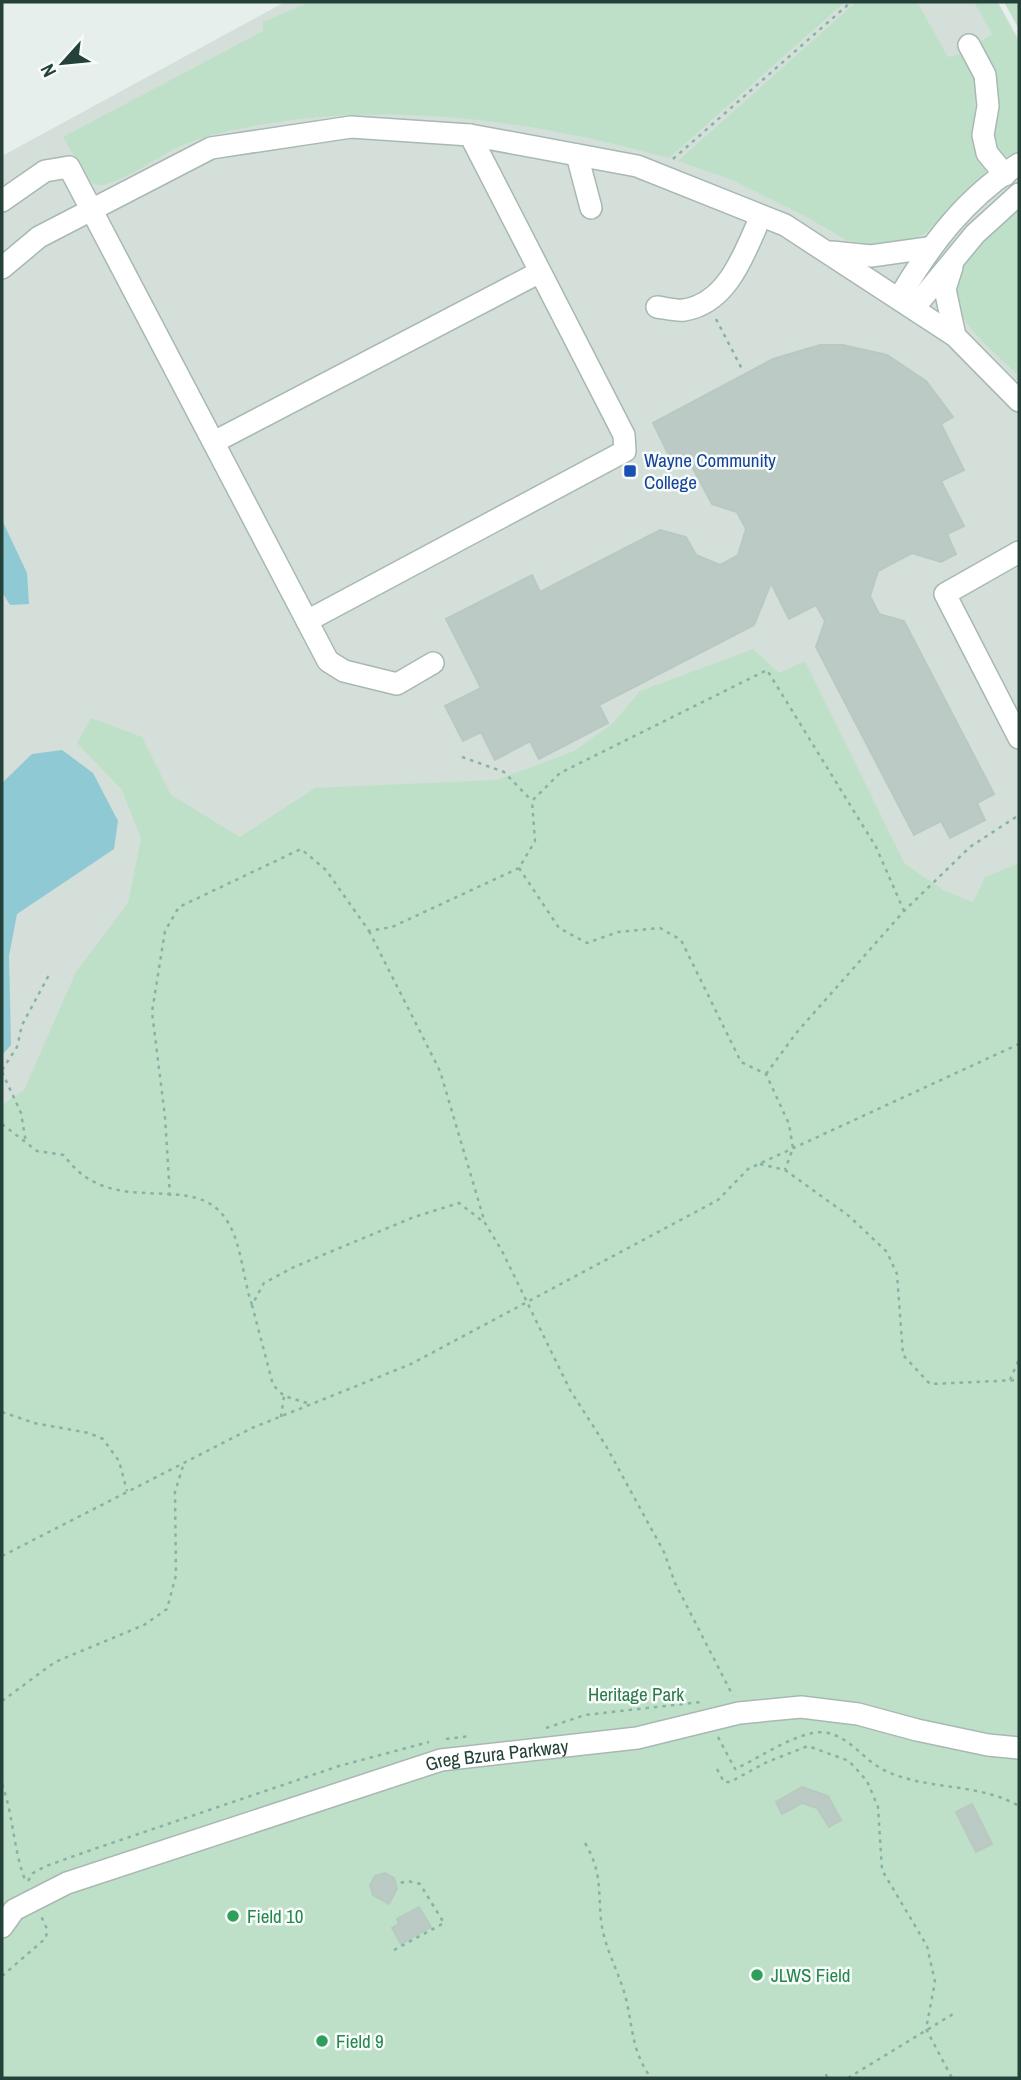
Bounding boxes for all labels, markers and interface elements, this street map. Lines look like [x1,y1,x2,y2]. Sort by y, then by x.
north arrow [28,28,98,98]
text: N [34,60,62,82]
place label: Wayne Community College [644,447,776,495]
marker: Wayne Community College [622,463,638,479]
park label: Heritage Park [588,1681,684,1707]
street label: Greg Bzura Parkway [422,1733,570,1777]
place label: Field 10 [247,1903,303,1929]
marker: Field 10 [225,1908,241,1924]
place label: JLWS Field [771,1962,850,1988]
marker: JLWS Field [749,1967,765,1983]
place label: Field 9 [336,2028,384,2054]
marker: Field 9 [314,2033,330,2049]

